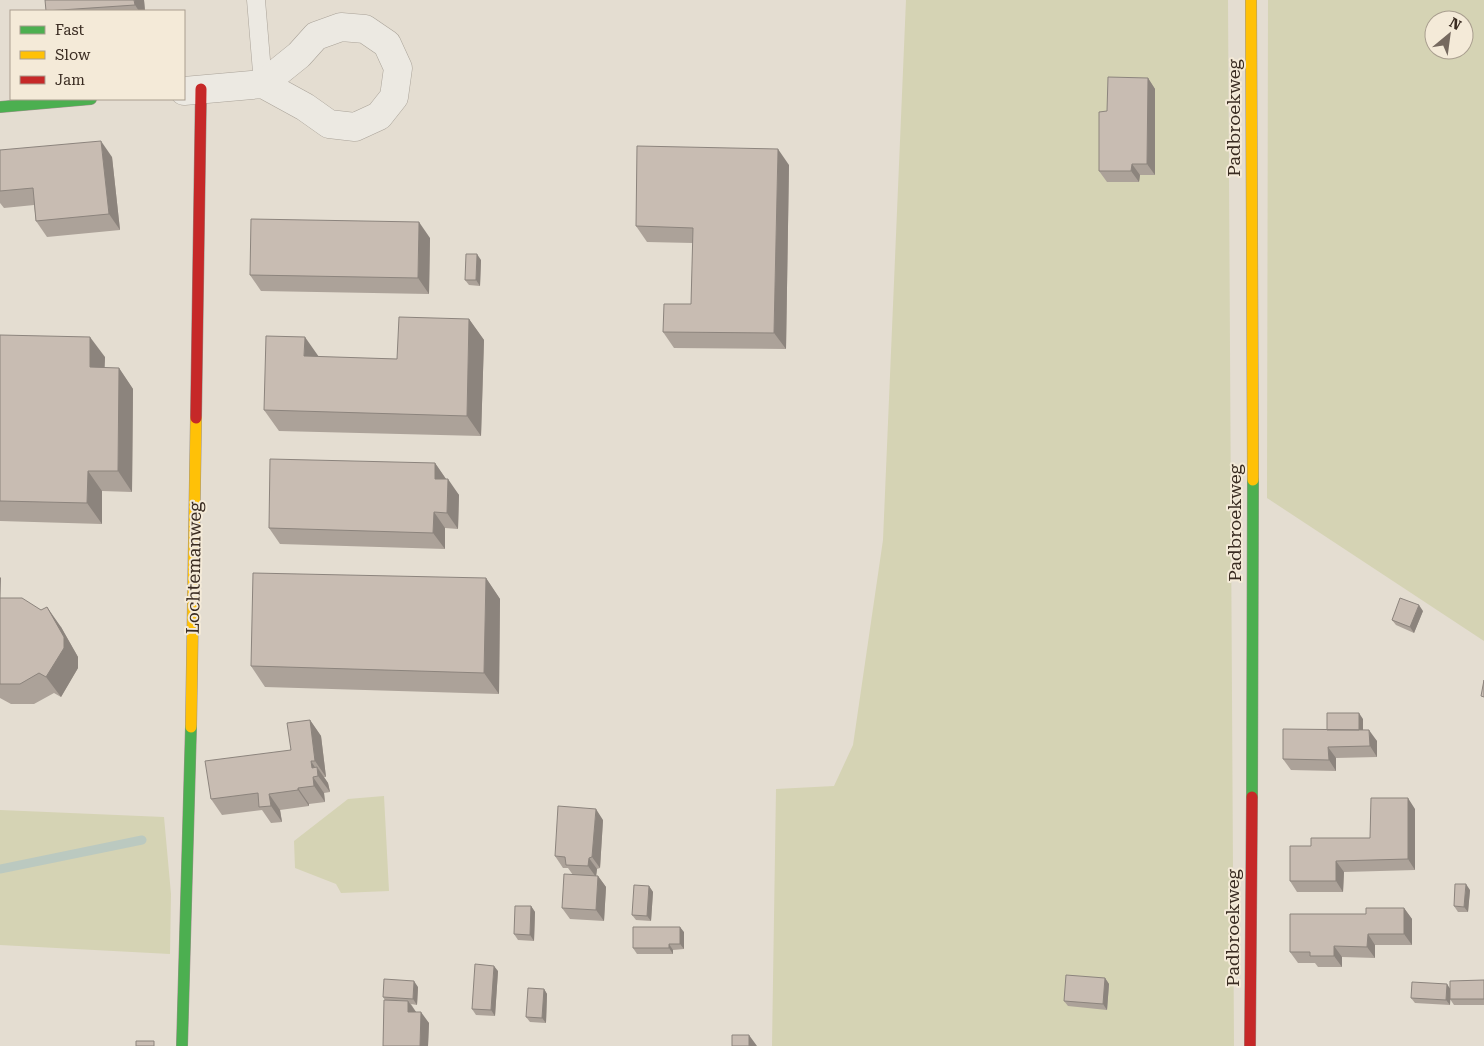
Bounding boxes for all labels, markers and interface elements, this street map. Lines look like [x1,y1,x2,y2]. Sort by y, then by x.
legend [10,10,185,100]
north arrow [1424,10,1474,60]
text: N [1447,14,1464,33]
text: Fast [55,21,85,39]
text: Slow [55,46,91,64]
street label: Padbroekweg [1223,58,1244,177]
text: Jam [55,71,85,89]
street label: Padbroekweg [1224,463,1245,582]
street label: Lochtemanweg [182,501,205,634]
street label: Padbroekweg [1222,868,1243,987]

